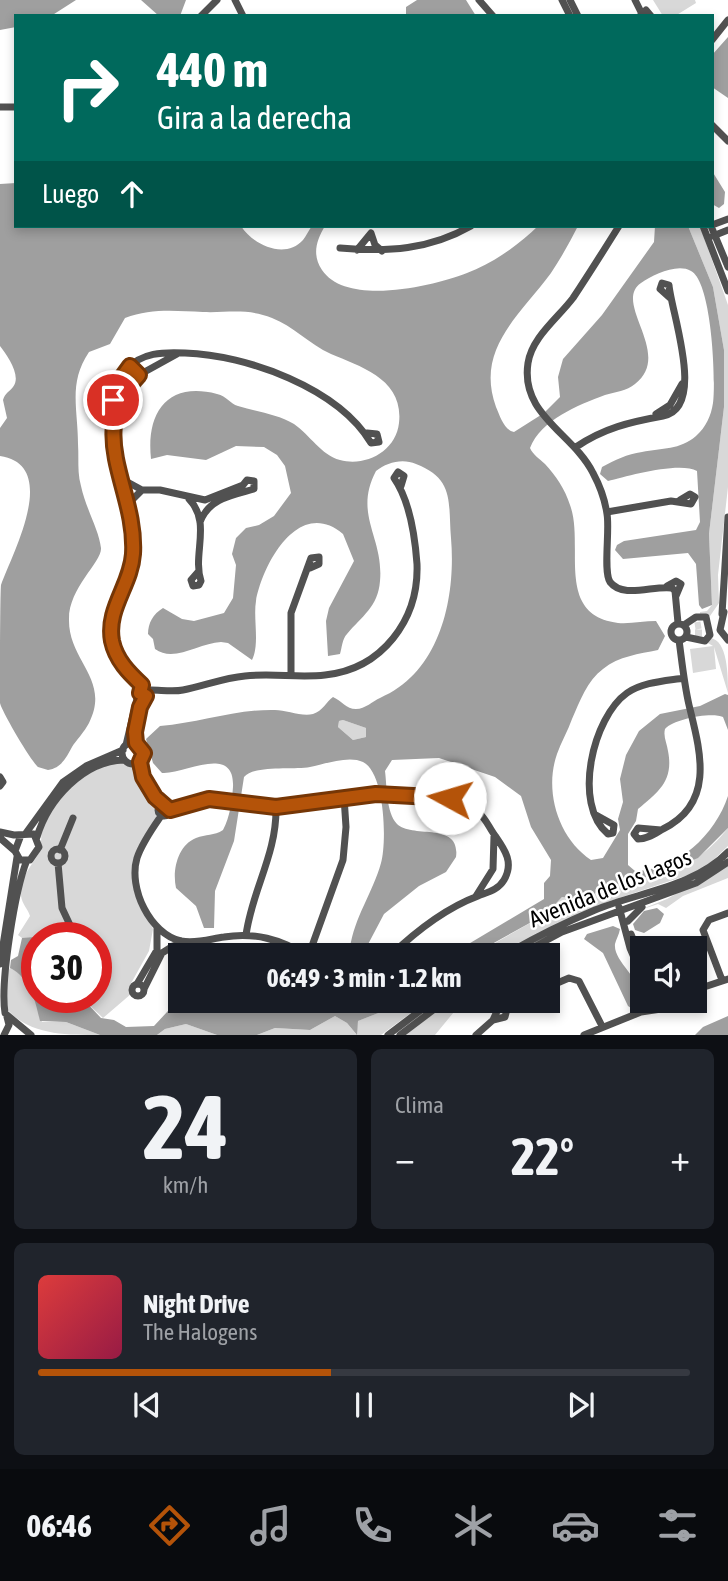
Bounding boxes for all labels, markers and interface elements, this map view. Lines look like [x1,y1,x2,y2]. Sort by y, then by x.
text: 440 m [157,41,268,97]
icon: right [42,42,133,133]
text: Gira a la derecha [157,99,352,136]
icon: ahead [113,175,151,213]
text: Luego [42,179,99,209]
pin [83,370,143,430]
icon: arrive [94,381,132,419]
position arrow [413,761,487,835]
street label: Avenida de los Lagos [525,844,695,932]
speed limit sign: 30 [21,922,112,1013]
map controls [630,936,707,1013]
button: sound [630,936,707,1013]
text: 06:49 · 3 min · 1.2 km [267,963,461,993]
text: 24 [143,1074,228,1178]
text: Clima [395,1092,444,1118]
text: 22° [511,1126,574,1186]
text: − [395,1136,415,1179]
text: + [670,1136,690,1179]
text: km/h [163,1172,208,1198]
text: Night Drive [143,1289,250,1319]
text: The Halogens [143,1319,257,1345]
icon: previous [128,1386,166,1424]
icon: pause [345,1386,383,1424]
icon: next [562,1386,600,1424]
icon: directions [145,1501,194,1550]
icon: music [246,1501,295,1550]
icon: phone [348,1501,397,1550]
icon: climate [449,1501,498,1550]
icon: car [551,1501,600,1550]
icon: filters [653,1501,702,1550]
text: 06:46 [26,1507,92,1544]

